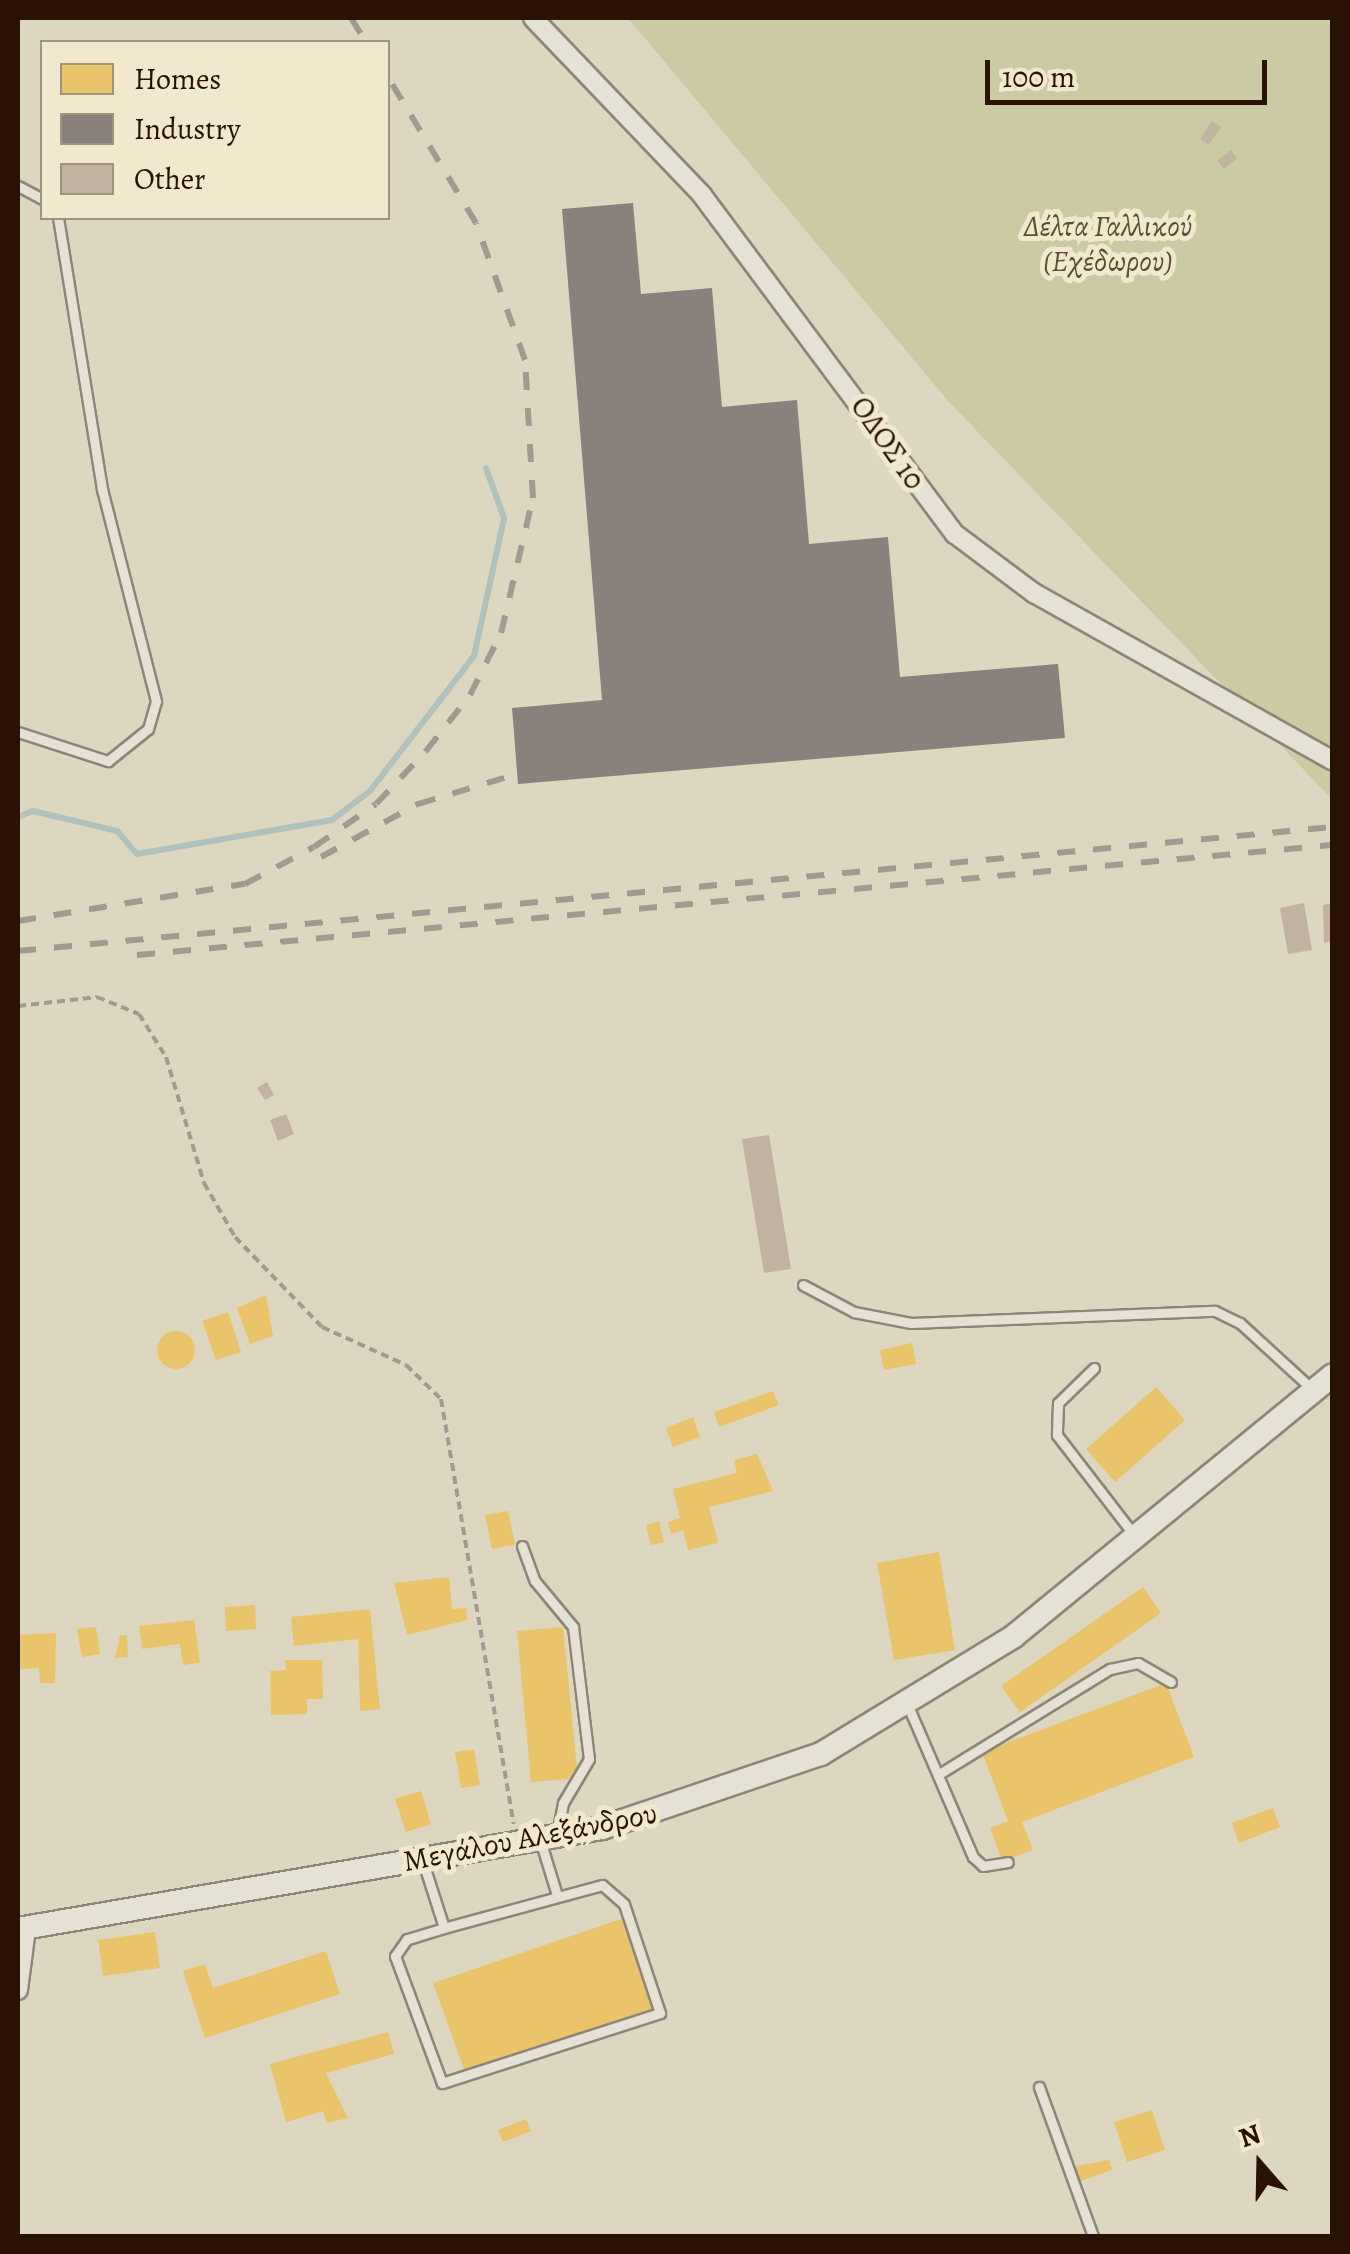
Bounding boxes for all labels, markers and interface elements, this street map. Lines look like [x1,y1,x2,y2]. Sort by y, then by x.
legend [40,40,390,220]
scale bar [990,40,1272,102]
text: 100 m [1002,57,1075,97]
text: Homes [134,59,221,99]
text: Industry [134,109,241,149]
text: Other [134,159,206,199]
park label: Δέλτα Γαλλικού (Εχέδωρου) [1024,208,1192,278]
street label: ΟΔΟΣ 10 [843,389,933,497]
street label: Μεγάλου Αλεξάνδρου [400,1795,660,1879]
north arrow [1210,2114,1310,2214]
text: N [1234,2114,1266,2157]

